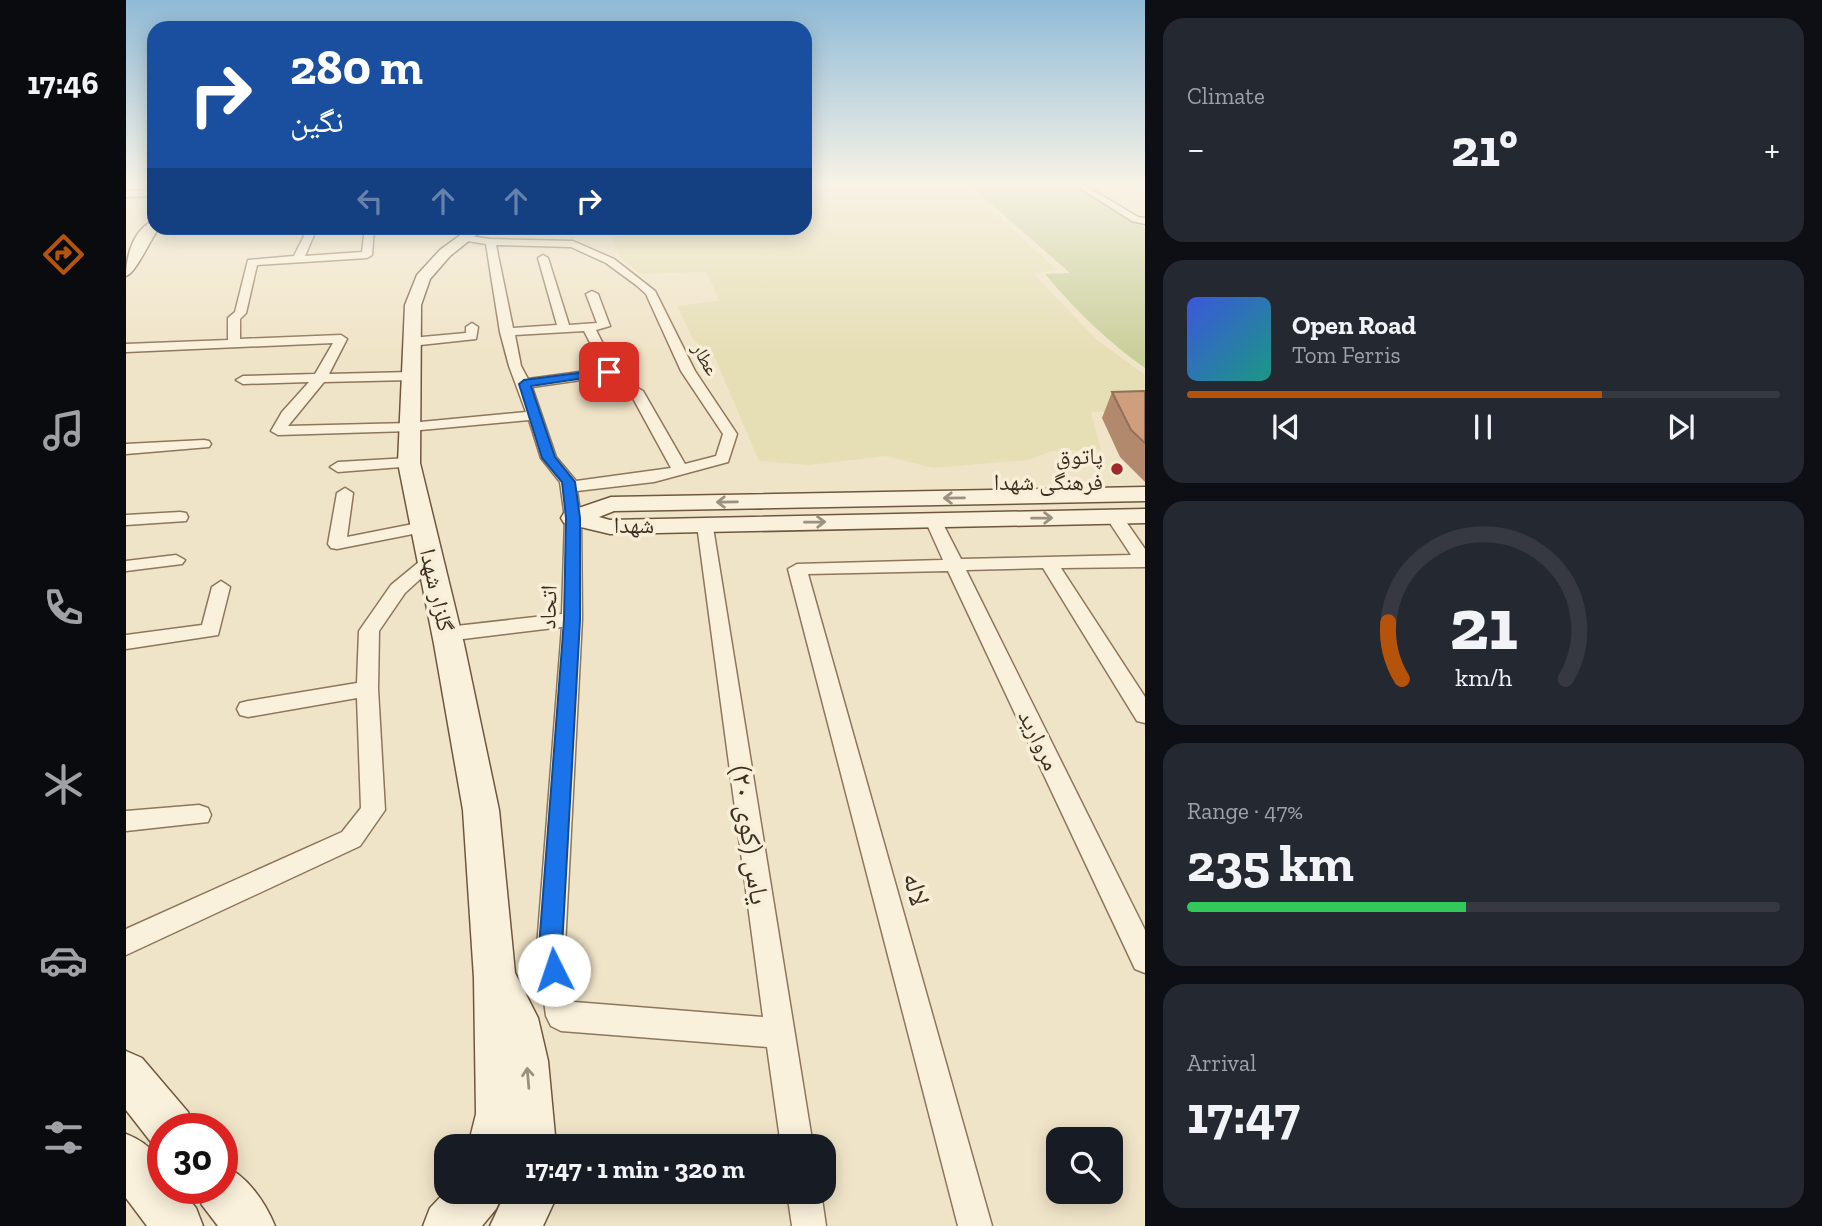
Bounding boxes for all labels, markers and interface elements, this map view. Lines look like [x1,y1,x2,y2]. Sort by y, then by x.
text: 280 m [290,38,423,97]
icon: right [175,49,266,140]
text: 17:46 [27,64,99,102]
text: Climate [1187,82,1265,110]
text: نگین [290,102,344,140]
text: 21° [1451,117,1518,179]
text: − [1187,126,1205,172]
text: + [1764,126,1780,172]
icon: left [351,182,389,220]
icon: ahead [424,182,462,220]
icon: ahead [497,182,535,220]
icon: right [570,182,608,220]
icon: directions [39,230,88,279]
text: Open Road [1292,309,1416,341]
street label: عطار [687,338,724,380]
text: Tom Ferris [1292,341,1401,369]
pin [579,342,639,402]
icon: arrive [590,353,628,391]
icon: music [39,406,88,455]
icon: previous [1267,408,1305,446]
icon: pause [1464,408,1502,446]
icon: next [1662,408,1700,446]
place label: پاتوق فرهنگی شهدا [994,442,1103,496]
marker: پاتوق فرهنگی شهدا [1109,461,1125,477]
one-way arrow [943,491,966,504]
one-way arrow [715,495,738,509]
street label: شهدا [614,511,654,539]
one-way arrow [1031,511,1054,525]
one-way arrow [803,516,826,529]
street label: گلزار شهدا [414,546,460,635]
text: 21 [1449,580,1518,668]
icon: phone [39,583,88,632]
street label: اتحاد [533,585,563,629]
text: km/h [1455,662,1512,692]
street label: مروارید [1012,705,1066,775]
icon: climate [39,760,88,809]
street label: یاس (کوی ۲۰) [723,763,777,907]
text: Range · 47% [1187,797,1303,825]
text: 235 km [1187,832,1354,894]
street label: لاله [896,869,937,909]
position arrow [517,933,591,1007]
icon: car [39,936,88,985]
text: Arrival [1187,1049,1256,1077]
one-way arrow [521,1067,534,1090]
text: 17:47 [1187,1084,1300,1146]
icon: filters [39,1113,88,1162]
speed limit sign: 30 [147,1113,238,1204]
map controls [1046,1127,1123,1204]
button: search [1046,1127,1123,1204]
text: 17:47 · 1 min · 320 m [525,1153,745,1185]

